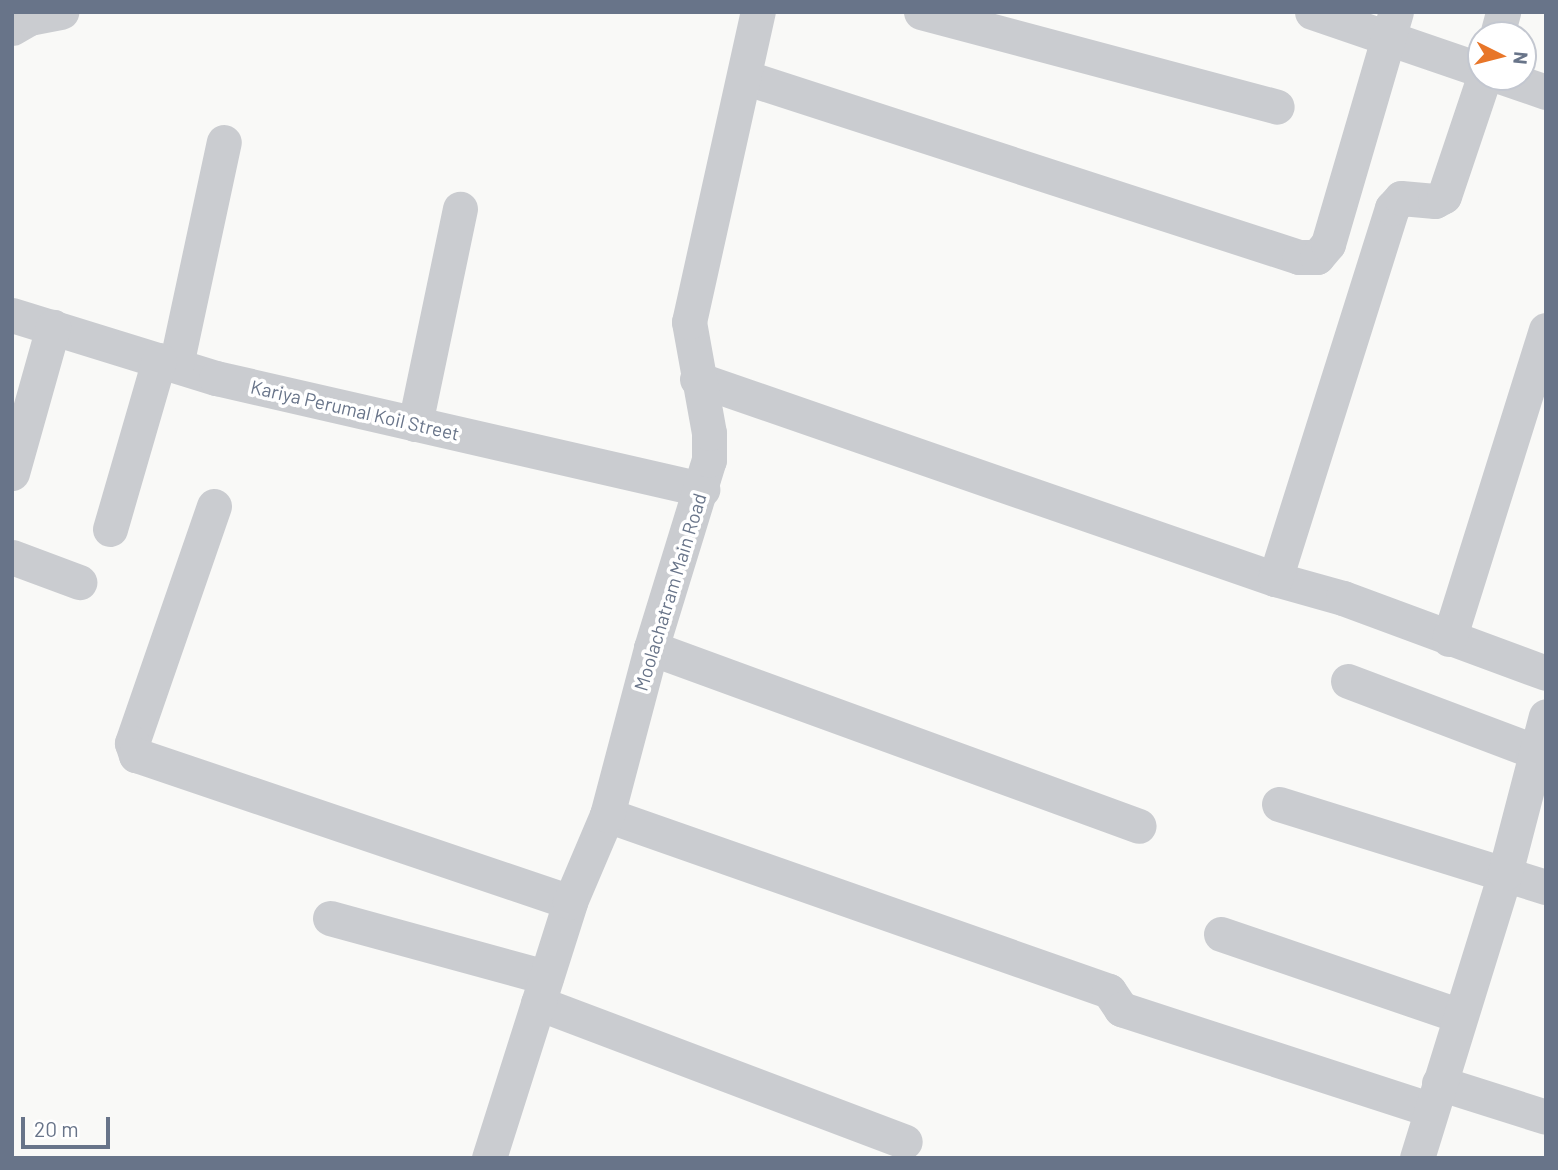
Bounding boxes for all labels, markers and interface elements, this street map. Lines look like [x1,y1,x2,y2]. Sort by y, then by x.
north arrow [1467,21,1537,91]
text: N [1509,51,1533,66]
street label: Kariya Perumal Koil Street [248,375,462,445]
street label: Moolachatram Main Road [629,490,711,694]
scale bar [24,1104,114,1148]
text: 20 m [34,1116,79,1141]

